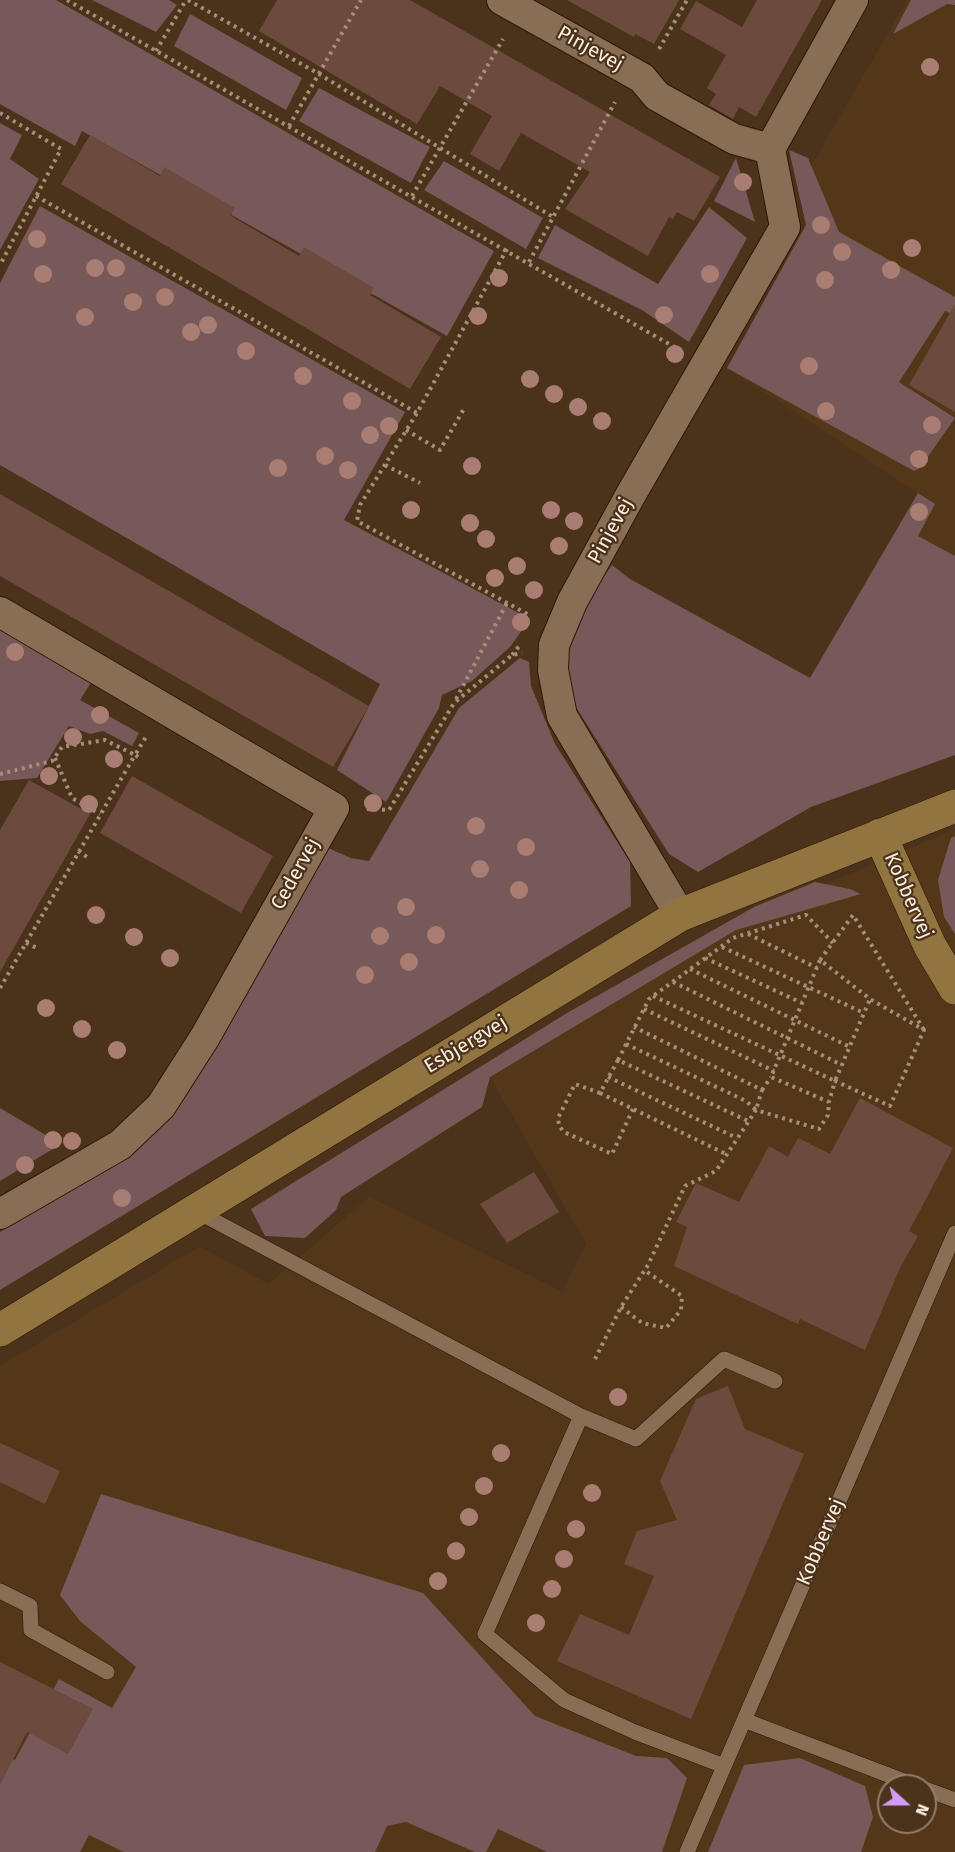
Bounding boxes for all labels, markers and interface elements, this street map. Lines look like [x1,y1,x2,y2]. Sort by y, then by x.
street label: Pinjevej [553,21,627,77]
street label: Pinjevej [583,494,639,568]
street label: Cedervej [266,834,326,914]
street label: Kobbervej [878,849,938,943]
street label: Esbjergvej [420,1011,512,1079]
street label: Kobbervej [792,1495,850,1589]
north arrow [877,1774,937,1834]
text: N [912,1802,933,1818]

